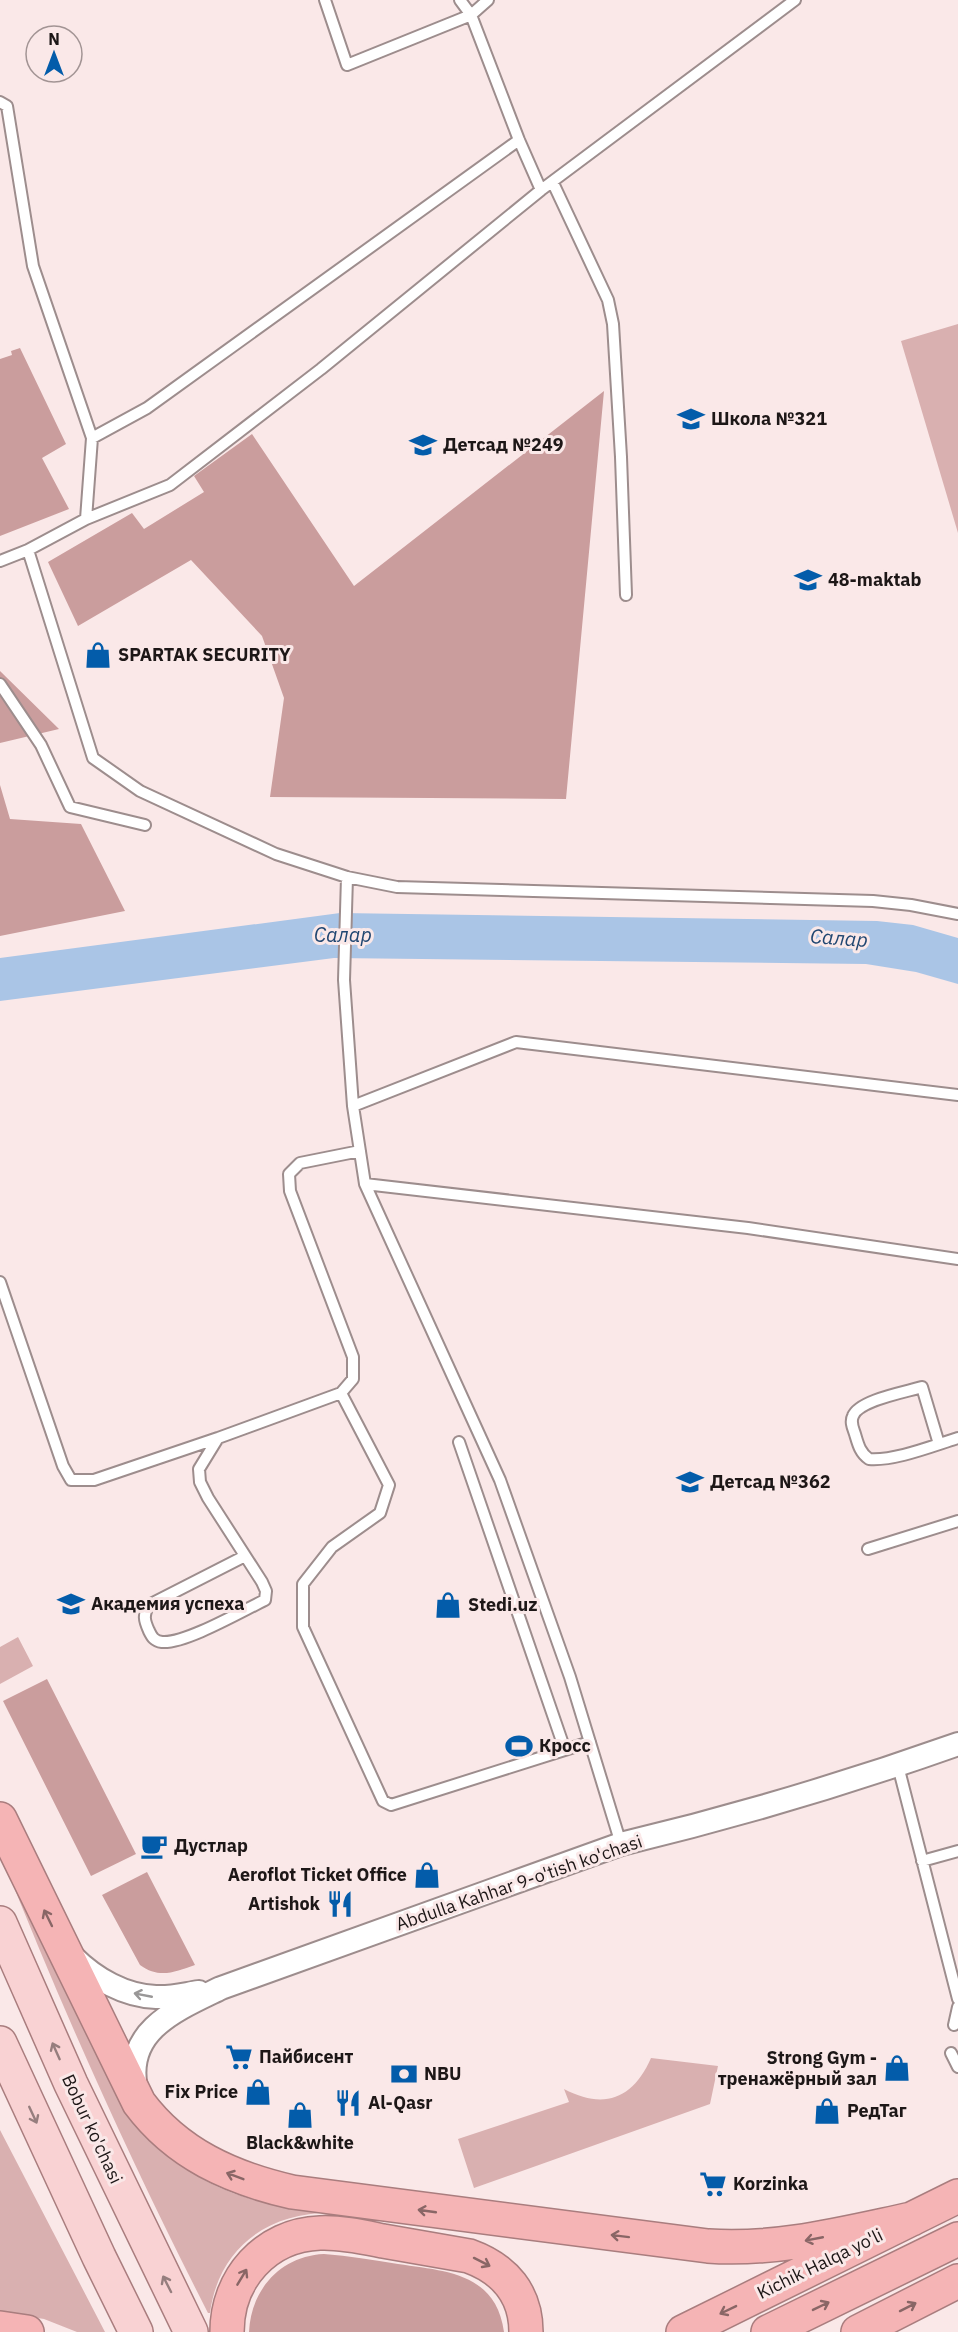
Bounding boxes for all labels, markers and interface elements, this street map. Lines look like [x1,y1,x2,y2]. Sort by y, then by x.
north arrow [24,24,84,84]
text: N [48,29,60,49]
school or university icon: Школа №321 [676,404,706,434]
place label: Школа №321 [711,407,827,430]
school or university icon: Детсад №249 [408,430,438,460]
place label: Детсад №249 [443,433,564,456]
school or university icon: 48-maktab [793,565,823,595]
place label: 48-maktab [828,568,922,591]
shop icon: SPARTAK SECURITY [83,640,113,670]
place label: SPARTAK SECURITY [118,643,291,666]
water label: Салар [314,921,372,948]
water label: Салар [809,922,869,953]
school or university icon: Детсад №362 [675,1467,705,1497]
place label: Детсад №362 [710,1470,831,1493]
school or university icon: Академия успеха [56,1589,86,1619]
shop icon: Stedi.uz [433,1590,463,1620]
place label: Академия успеха [91,1592,244,1615]
place label: Stedi.uz [468,1593,538,1616]
sports icon: Кросс [504,1731,534,1761]
place label: Кросс [539,1734,591,1757]
street label: Abdulla Kahhar 9-o'tish ko'chasi [393,1829,645,1936]
cafe icon: Дустлар [139,1831,169,1861]
place label: Дустлар [174,1834,248,1857]
shop icon: Aeroflot Ticket Office [412,1860,442,1890]
place label: Aeroflot Ticket Office [228,1863,407,1886]
restaurant icon: Artishok [325,1889,355,1919]
place label: Artishok [248,1892,321,1915]
one-way arrow [42,1910,54,1928]
one-way arrow [133,1989,153,2000]
supermarket icon: Пайбисент [224,2042,254,2072]
one-way arrow [49,2043,61,2061]
place label: Пайбисент [259,2045,354,2068]
place label: Strong Gym - тренажёрный зал [718,2046,877,2090]
shop icon: Strong Gym - тренажёрный зал [882,2053,912,2083]
bank icon: NBU [389,2059,419,2089]
place label: NBU [424,2062,462,2085]
street label: Bobur ko'chasi [57,2070,128,2187]
shop icon: Fix Price [243,2077,273,2107]
place label: Fix Price [165,2080,238,2103]
restaurant icon: Al-Qasr [333,2088,363,2118]
place label: Al-Qasr [368,2091,433,2114]
shop icon: РедТаг [812,2096,842,2126]
place label: РедТаг [847,2099,907,2122]
shop icon: Black&white [285,2100,315,2130]
one-way arrow [27,2106,39,2124]
place label: Black&white [246,2131,354,2154]
supermarket icon: Korzinka [698,2169,728,2199]
one-way arrow [227,2170,245,2181]
place label: Korzinka [733,2172,808,2195]
one-way arrow [417,2205,437,2216]
street label: Kichik Halqa yo'li [753,2223,887,2304]
one-way arrow [611,2231,631,2242]
one-way arrow [805,2234,824,2245]
one-way arrow [472,2257,490,2268]
one-way arrow [237,2269,249,2286]
one-way arrow [161,2276,173,2294]
one-way arrow [811,2300,829,2312]
one-way arrow [899,2301,916,2313]
one-way arrow [719,2304,737,2316]

